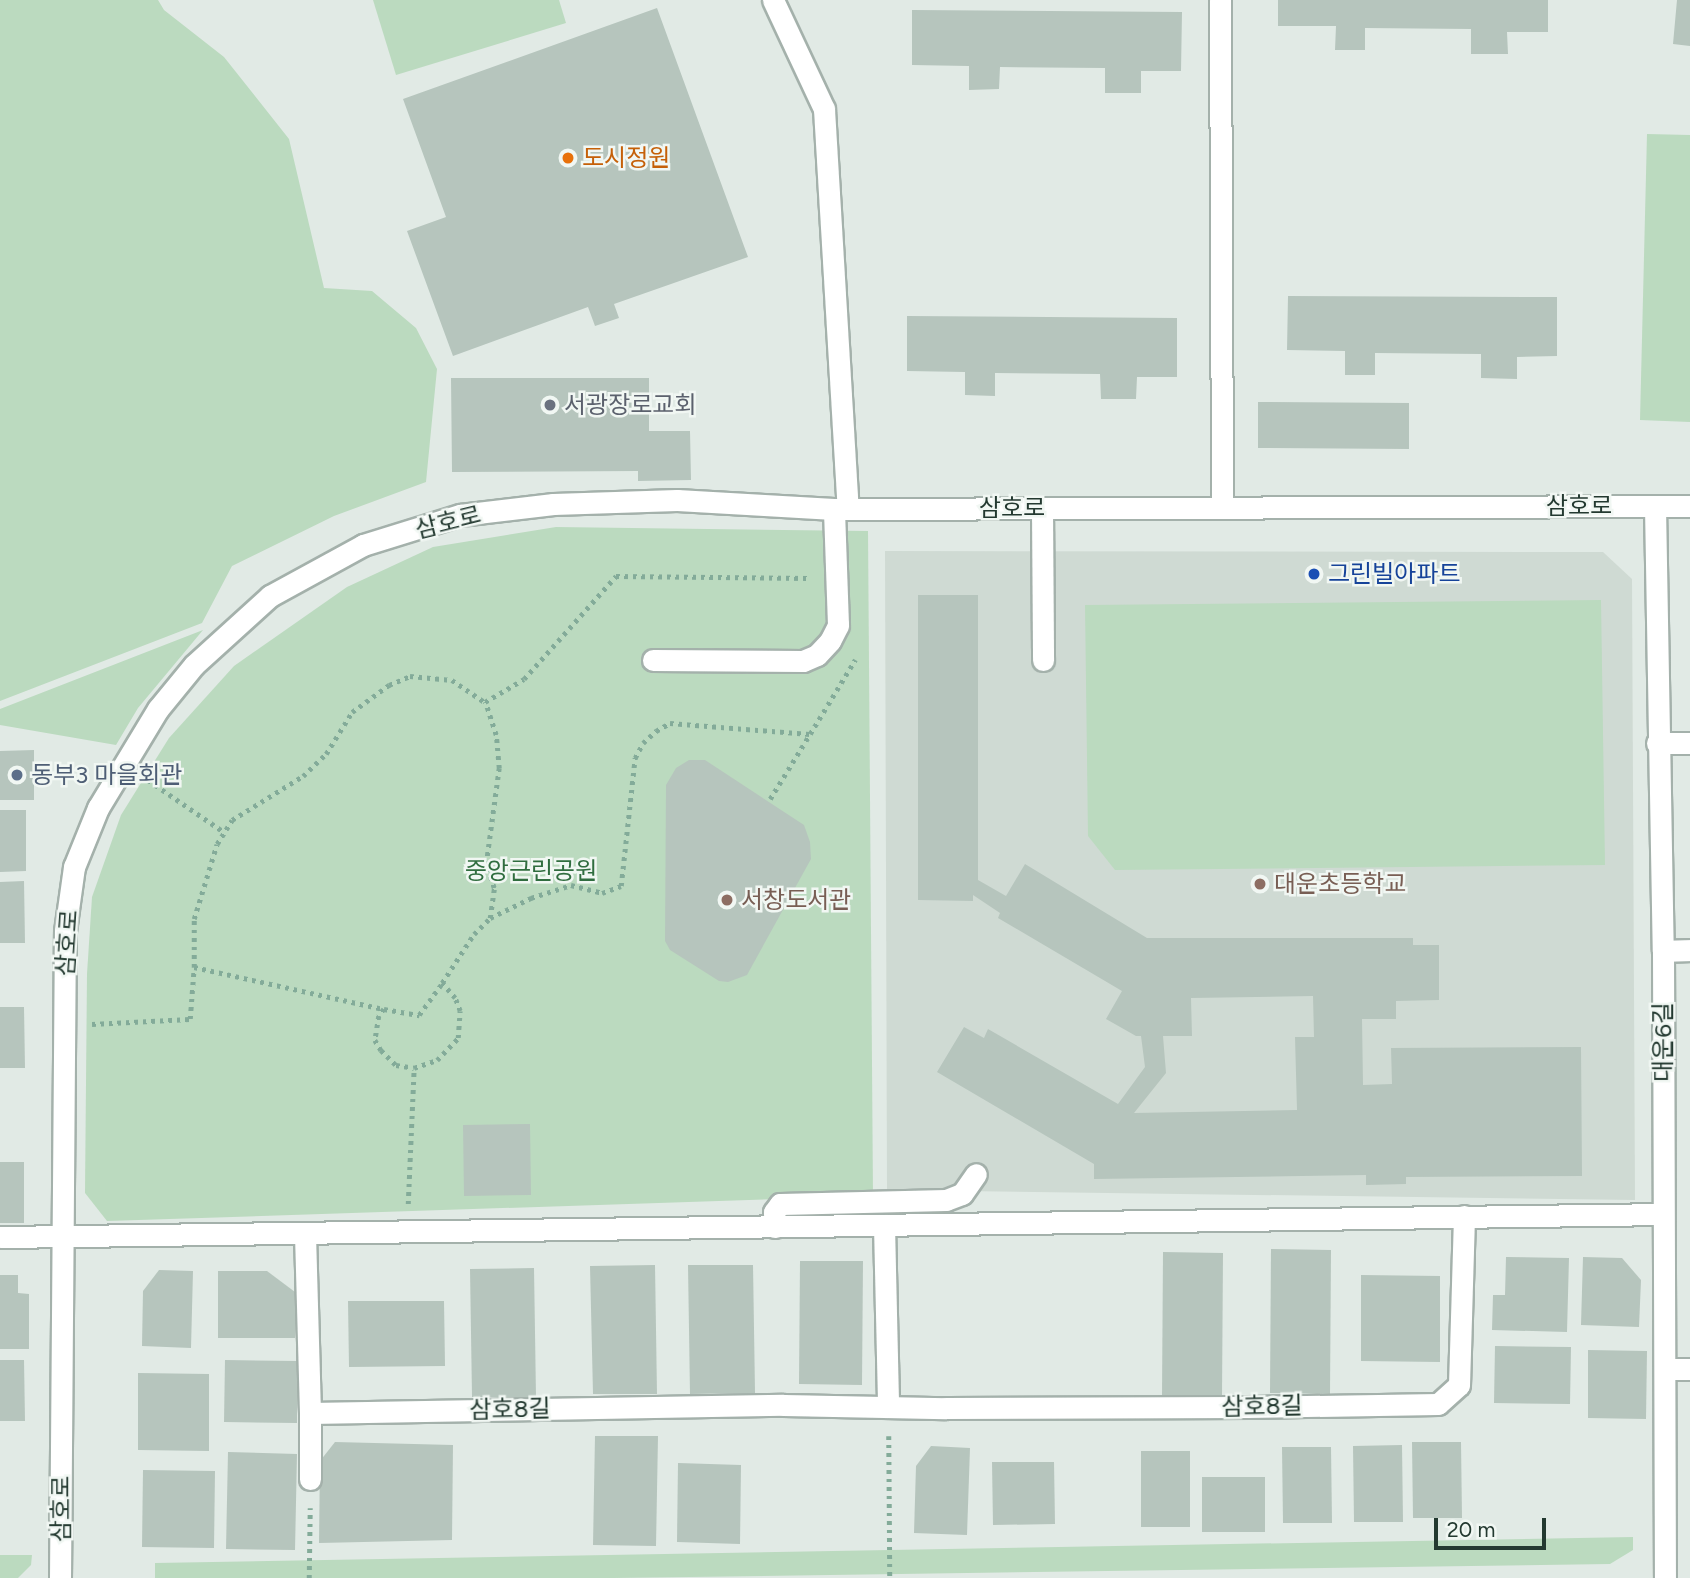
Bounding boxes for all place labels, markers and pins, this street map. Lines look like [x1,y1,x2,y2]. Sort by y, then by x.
place label: 도시정원 [582,144,670,172]
marker: 도시정원 [560,150,576,166]
place label: 서광장로교회 [564,391,696,419]
marker: 서광장로교회 [542,397,558,413]
place label: 그린빌아파트 [1328,560,1460,588]
marker: 그린빌아파트 [1306,566,1322,582]
place label: 동부3 마을회관 [31,761,182,789]
marker: 동부3 마을회관 [9,767,25,783]
place label: 대운초등학교 [1274,870,1406,898]
marker: 대운초등학교 [1252,876,1268,892]
place label: 서창도서관 [741,886,851,914]
marker: 서창도서관 [719,892,735,908]

